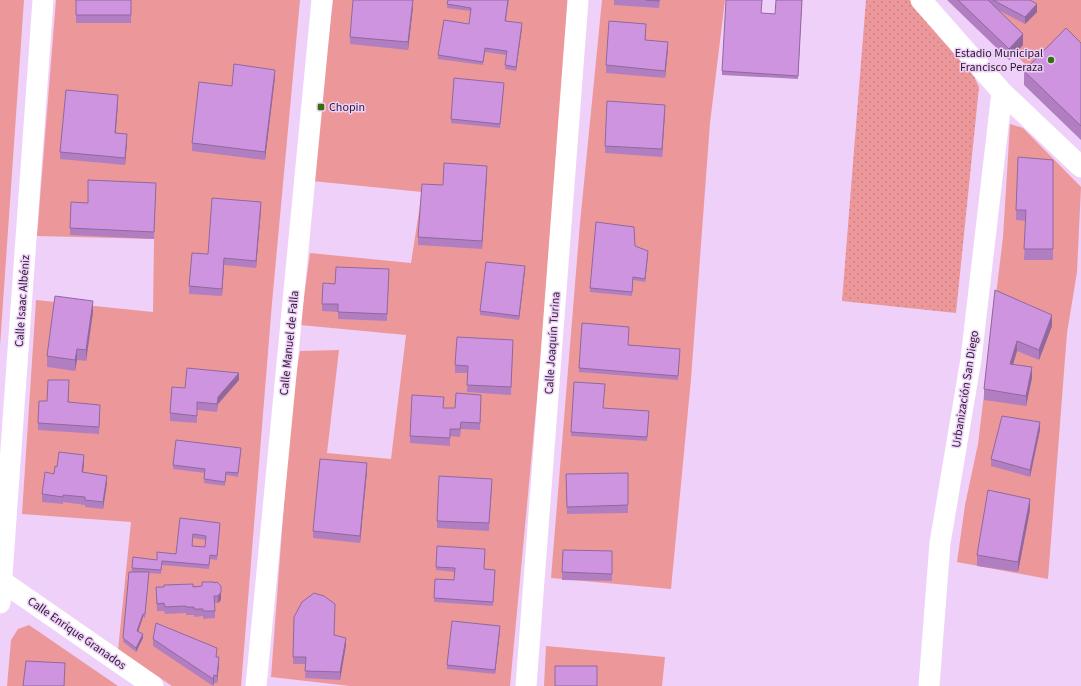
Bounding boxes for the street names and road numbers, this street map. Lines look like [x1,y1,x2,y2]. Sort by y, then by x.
street label: Calle Isaac Albéniz [11,254,34,348]
street label: Calle Manuel de Falla [276,290,303,396]
street label: Calle Joaquín Turina [540,291,565,395]
street label: Urbanización San Diego [948,329,983,449]
street label: Calle Enrique Granados [24,593,130,674]

